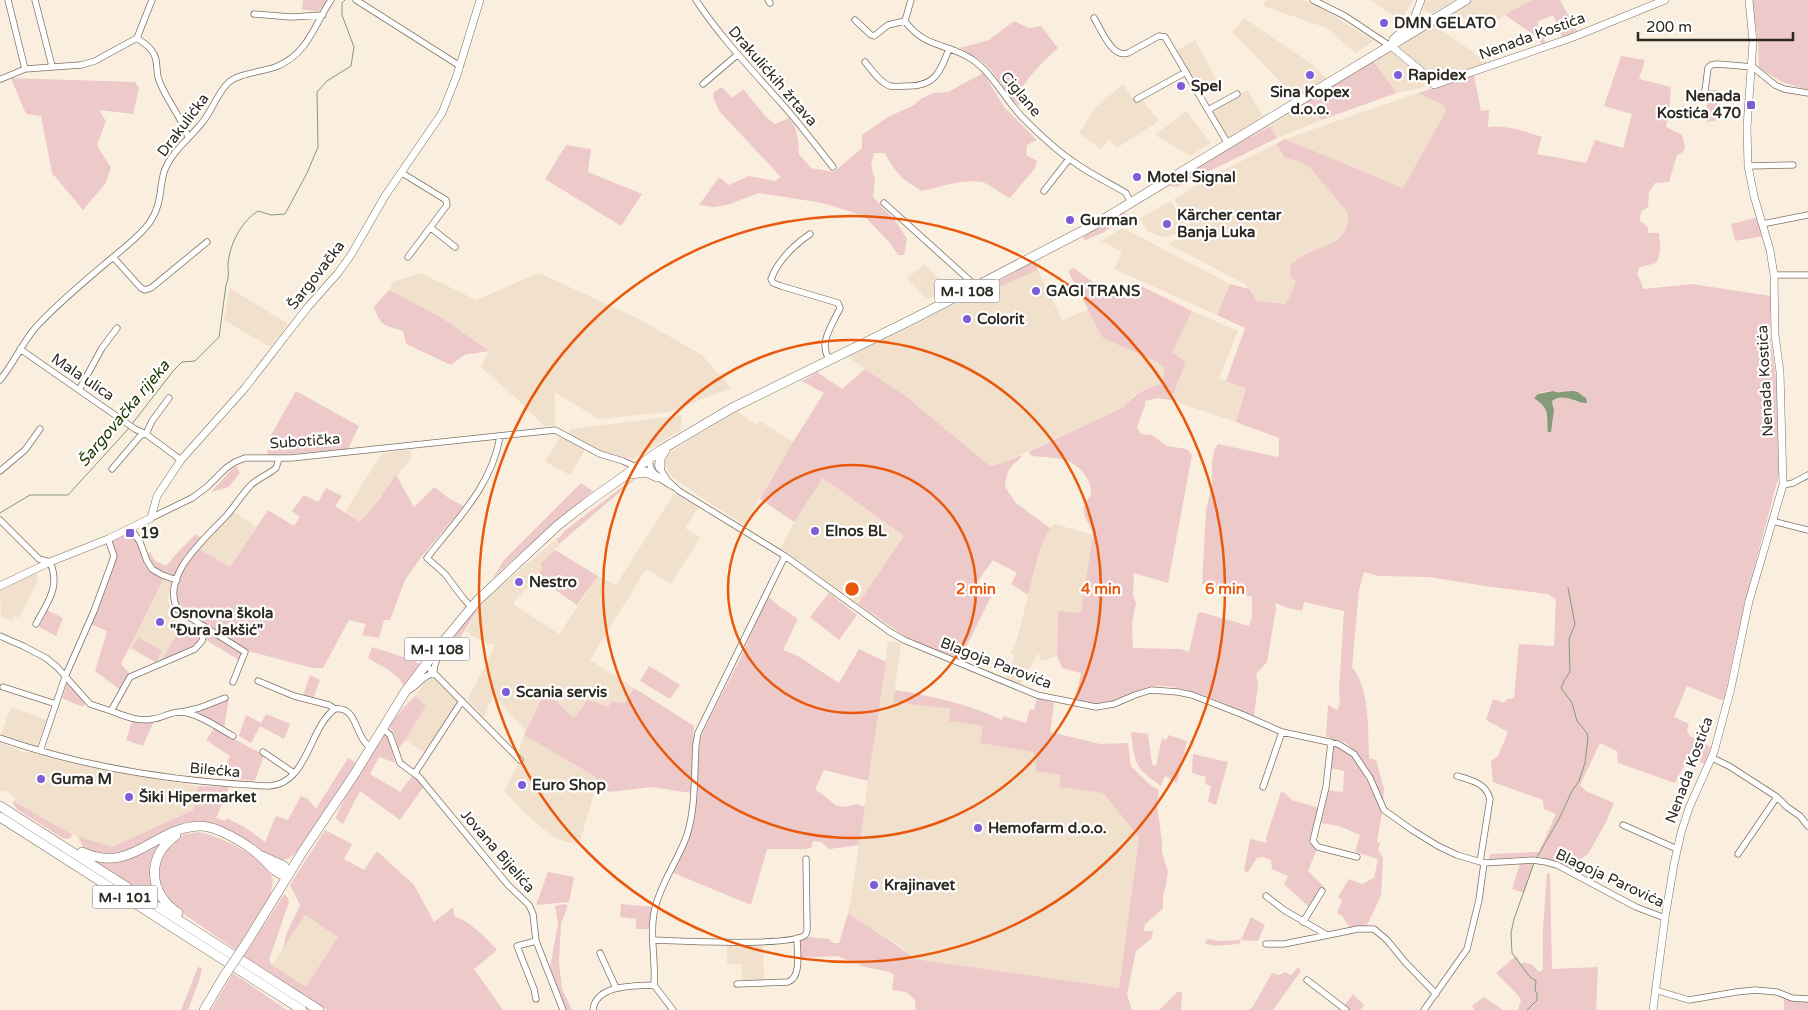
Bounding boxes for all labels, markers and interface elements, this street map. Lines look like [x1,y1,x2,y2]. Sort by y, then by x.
street label: Nenada Kostića [1476,8,1588,64]
scale bar [1638,10,1793,42]
place label: DMN GELATO [1394,14,1496,32]
marker: DMN GELATO [1378,17,1390,29]
text: 200 m [1646,18,1692,36]
street label: Drakulićkih žrtava [725,22,821,130]
place label: Rapidex [1408,66,1466,85]
street label: Ciglane [997,68,1045,120]
marker: Sina Kopex d.o.o. [1304,69,1316,81]
marker: Rapidex [1392,69,1404,81]
place label: Spel [1191,77,1222,96]
marker: Spel [1175,80,1187,92]
place label: Sina Kopex d.o.o. [1270,83,1350,118]
place label: Nenada Kostića 470 [1657,87,1742,122]
street label: Drakulićka [153,90,213,160]
marker: Nenada Kostića 470 [1745,99,1757,111]
place label: Motel Signal [1147,168,1236,187]
marker: Motel Signal [1131,171,1143,183]
place label: Kärcher centar Banja Luka [1177,206,1282,242]
place label: Gurman [1080,211,1138,229]
marker: Gurman [1064,214,1076,226]
marker: Kärcher centar Banja Luka [1161,218,1173,230]
street label: Šargovačka [284,237,348,313]
road number: M-I 108 [934,280,1000,302]
place label: GAGI TRANS [1046,282,1140,300]
marker: GAGI TRANS [1030,285,1042,297]
place label: Colorit [977,310,1025,328]
marker: Colorit [961,313,973,325]
street label: Nenada Kostića [1753,325,1777,437]
street label: Mala ulica [48,349,118,405]
water label: Šargovačka rijeka [73,356,175,471]
street label: Subotička [269,430,341,452]
place label: Elnos BL [825,522,887,540]
place label: 19 [140,524,159,542]
marker: Elnos BL [809,525,821,537]
marker: 19 [124,527,136,539]
place label: Nestro [529,573,577,591]
marker: Nestro [513,576,525,588]
centre of rings [843,580,861,598]
text: 2 min [956,580,996,598]
text: 4 min [1081,580,1121,598]
text: 6 min [1205,580,1245,598]
place label: Osnovna škola "Đura Jakšić" [170,604,273,639]
marker: Osnovna škola "Đura Jakšić" [154,616,166,628]
street label: Blagoja Parovića [938,633,1054,693]
road number: M-I 108 [404,638,470,661]
place label: Scania servis [516,683,607,701]
marker: Scania servis [500,686,512,698]
street label: Nenada Kostića [1661,714,1717,826]
street label: Bilećka [189,759,241,781]
place label: Guma M [51,770,112,788]
marker: Guma M [35,773,47,785]
place label: Euro Shop [532,776,606,795]
marker: Euro Shop [516,779,528,791]
place label: Šiki Hipermarket [139,788,257,807]
marker: Šiki Hipermarket [123,791,135,803]
street label: Jovana Bijelića [457,806,539,896]
place label: Hemofarm d.o.o. [988,819,1107,837]
marker: Hemofarm d.o.o. [972,822,984,834]
street label: Blagoja Parovića [1553,845,1667,911]
place label: Krajinavet [884,876,956,895]
marker: Krajinavet [868,879,880,891]
road number: M-I 101 [92,886,158,909]

